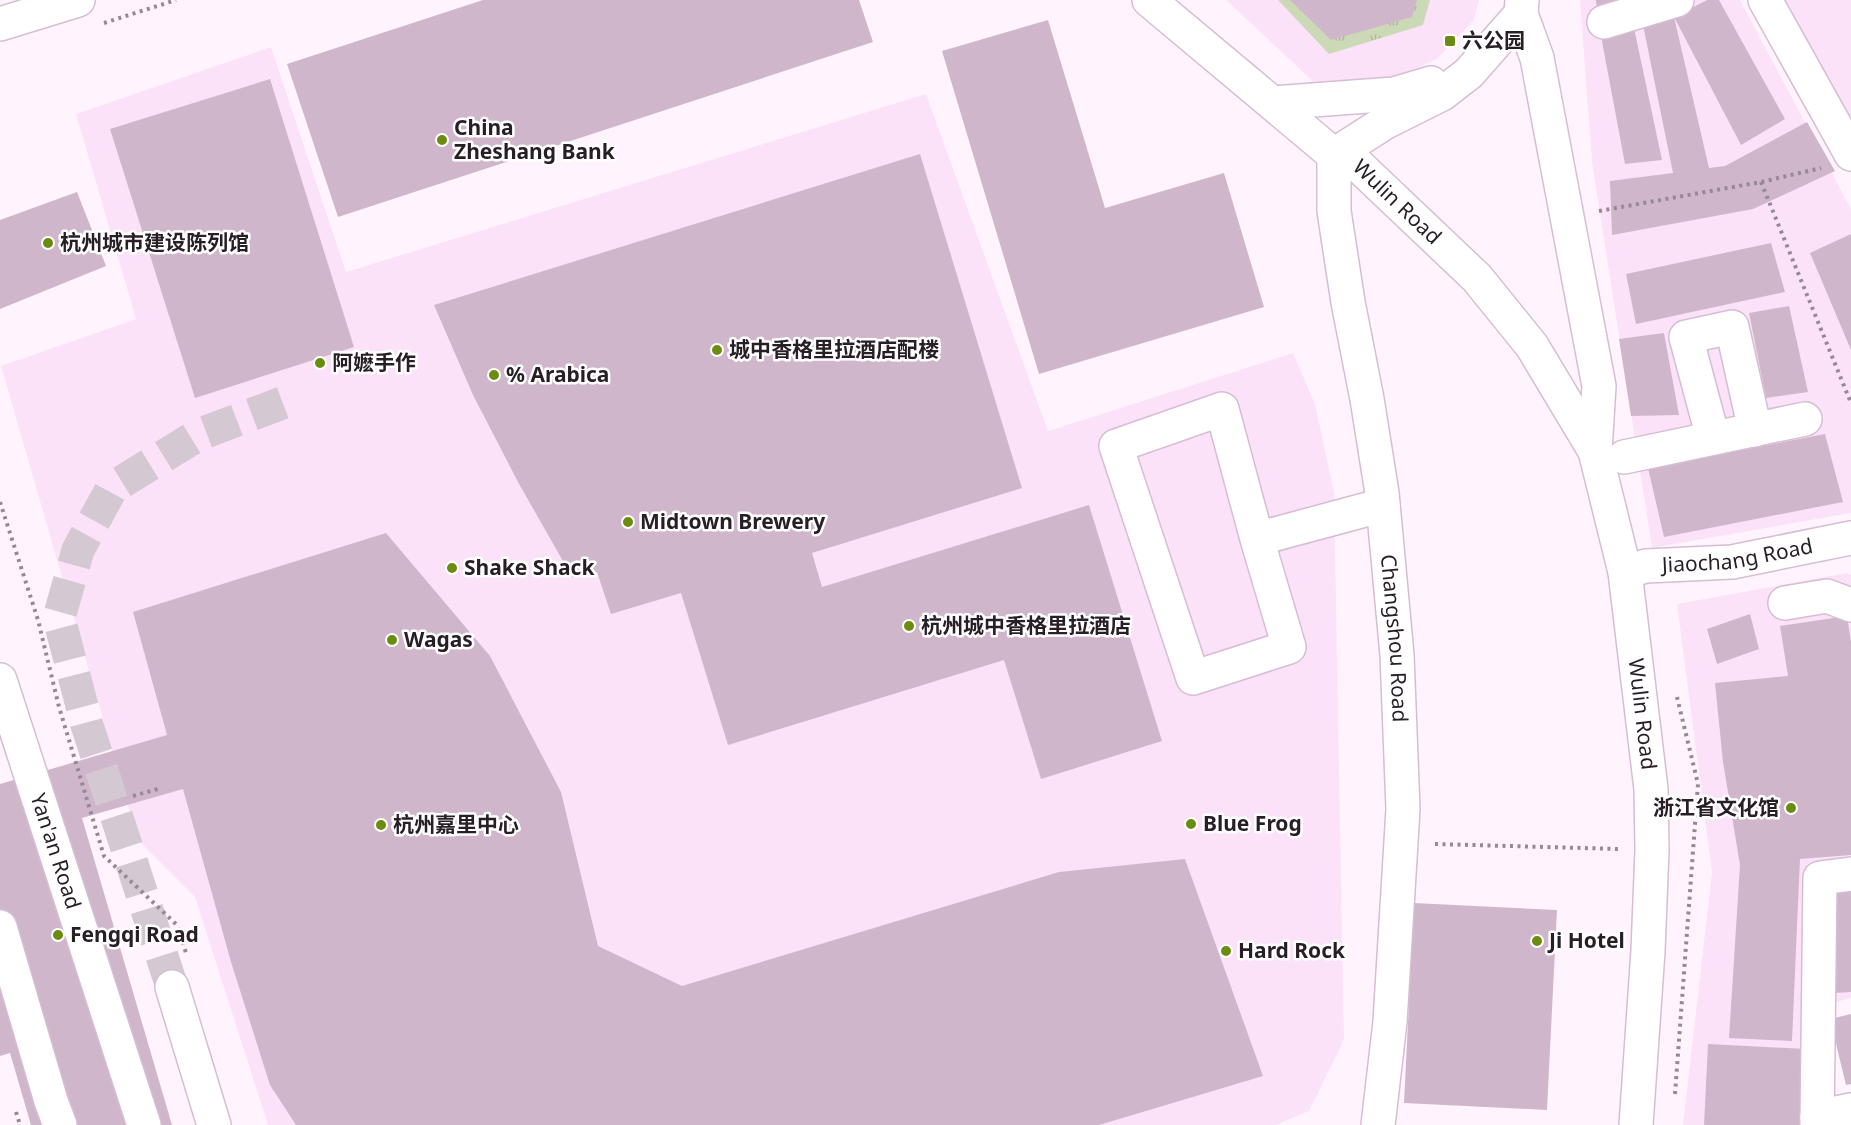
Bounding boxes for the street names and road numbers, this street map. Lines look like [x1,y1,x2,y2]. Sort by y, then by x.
street label: Wulin Road [1347,153,1448,250]
street label: Jiaochang Road [1659,531,1815,578]
street label: Changshou Road [1375,553,1415,723]
street label: Wulin Road [1622,657,1664,771]
street label: Yan'an Road [25,790,88,912]

